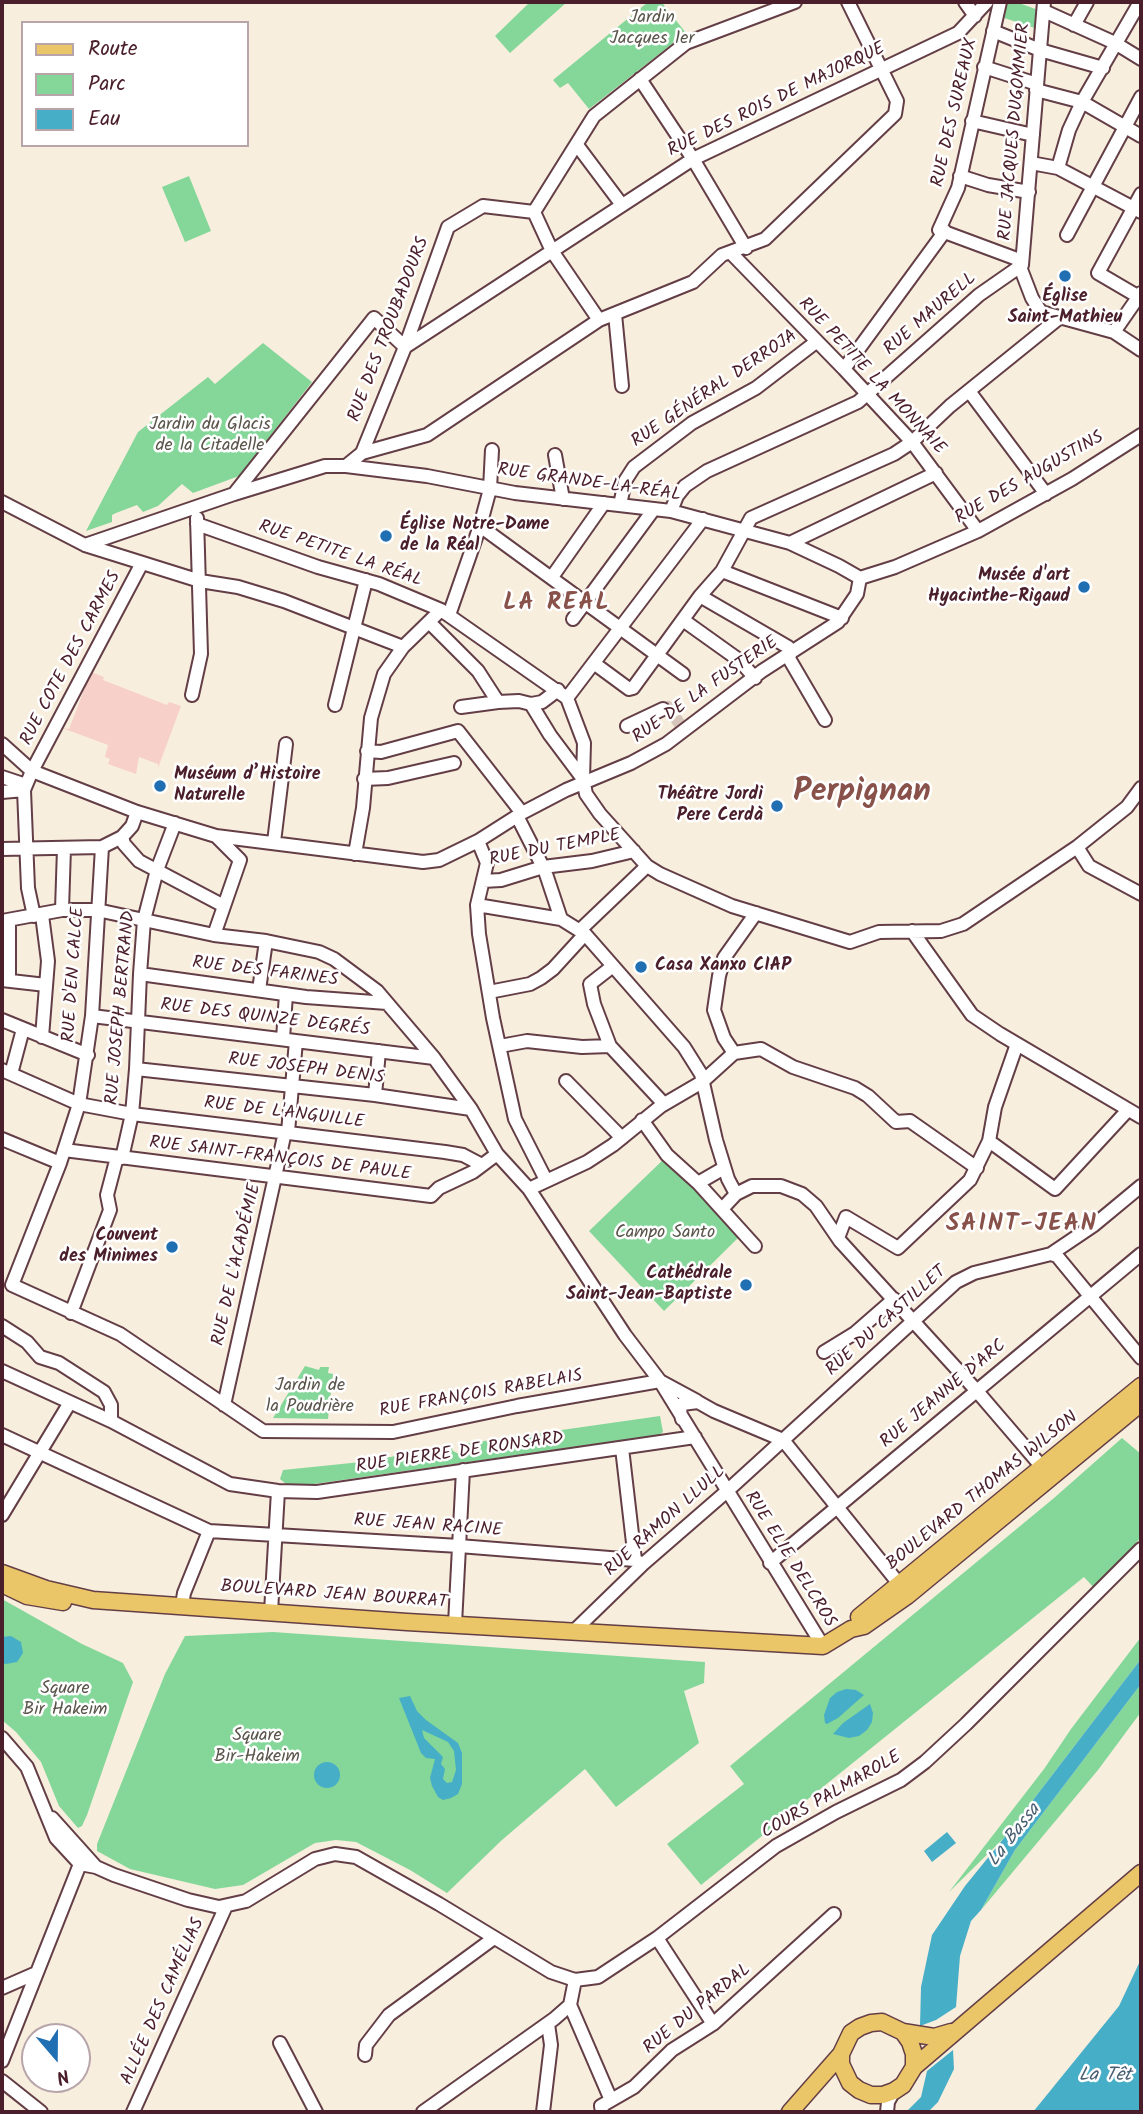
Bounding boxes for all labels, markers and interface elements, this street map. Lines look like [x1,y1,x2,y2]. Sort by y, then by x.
park label: Jardin Jacques 1er [610,8,694,50]
legend [21,21,248,147]
street label: RUE JACQUES DUGOMMIER [996,22,1036,242]
text: Route [88,33,137,66]
street label: RUE DES SUREAUX [928,36,984,190]
street label: RUE DES ROIS DE MAJORQUE [665,39,889,163]
text: Parc [88,68,126,101]
text: Eau [88,103,120,136]
street label: RUE DES TROUBADOURS [345,235,435,425]
marker: Église Saint-Mathieu [1057,268,1073,284]
street label: RUE MAURELL [880,269,982,361]
place label: Église Saint-Mathieu [1008,287,1122,330]
street label: RUE PETITE LA MONNAIE [793,294,949,460]
street label: RUE GÉNÉRAL DERROJA [628,326,802,454]
park label: Jardin du Glacis de la Citadelle [149,415,271,458]
street label: RUE DES AUGUSTINS [952,428,1108,530]
street label: RUE GRANDE-LA-RÉAL [496,460,682,508]
place label: Église Notre-Dame de la Réal [400,515,549,558]
street label: RUE PETITE LA RÉAL [255,517,425,593]
marker: Église Notre-Dame de la Réal [378,528,394,544]
place label: Musée d'art Hyacinthe-Rigaud [928,566,1070,608]
street label: RUE COTE DES CARMES [17,568,127,750]
marker: Musée d'art Hyacinthe-Rigaud [1076,579,1092,595]
district label: LA REAL [504,591,610,619]
street label: RUE DE LA FUSTERIE [629,633,783,749]
place label: Muséum d’Histoire Naturelle [174,765,321,808]
district label: Perpignan [793,776,931,814]
marker: Muséum d’Histoire Naturelle [152,778,168,794]
place label: Théâtre Jordi Pere Cerdà [657,785,763,828]
marker: Théâtre Jordi Pere Cerdà [769,798,785,814]
street label: RUE DU TEMPLE [488,826,622,872]
street label: RUE D'EN CALCE [59,906,91,1044]
street label: RUE JOSEPH BERTRAND [103,910,141,1106]
street label: RUE DES FARINES [191,953,339,993]
place label: Casa Xanxo CIAP [655,956,791,978]
marker: Casa Xanxo CIAP [633,959,649,975]
street label: RUE DES QUINZE DEGRÉS [159,995,371,1043]
street label: RUE JOSEPH DENIS [227,1050,385,1090]
street label: RUE DE L'ANGUILLE [203,1093,365,1135]
street label: RUE SAINT-FRANÇOIS DE PAULE [148,1133,412,1187]
street label: RUE DE L'ACADÉMIE [209,1182,267,1348]
district label: SAINT-JEAN [947,1212,1097,1240]
park label: Campo Santo [615,1223,715,1245]
place label: Couvent des Minimes [59,1226,158,1268]
marker: Couvent des Minimes [164,1239,180,1255]
street label: RUE DU CASTILLET [822,1262,952,1382]
place label: Cathédrale Saint-Jean-Baptiste [566,1264,732,1306]
marker: Cathédrale Saint-Jean-Baptiste [738,1277,754,1293]
street label: RUE JEANNE D'ARC [877,1336,1011,1454]
street label: RUE FRANÇOIS RABELAIS [378,1367,584,1423]
park label: Jardin de la Poudrière [266,1376,354,1418]
street label: BOULEVARD THOMAS WILSON [883,1408,1083,1576]
street label: RUE PIERRE DE RONSARD [355,1429,565,1479]
street label: RUE RAMON LLULL [601,1462,731,1582]
street label: RUE ELIE DELCROS [738,1488,840,1632]
street label: RUE JEAN RACINE [353,1511,503,1543]
street label: BOULEVARD JEAN BOURRAT [220,1577,448,1615]
park label: Square Bir Hakeim [23,1679,107,1722]
park label: Square Bir-Hakeim [214,1726,300,1768]
street label: COURS PALMAROLE [758,1747,906,1845]
water label: La Bassa [984,1800,1046,1872]
street label: ALLÉE DES CAMÉLIAS [117,1915,211,2089]
street label: RUE DU PARDAL [640,1960,756,2060]
north arrow [21,2023,91,2093]
text: N [52,2060,73,2092]
water label: La Têt [1079,2066,1131,2088]

